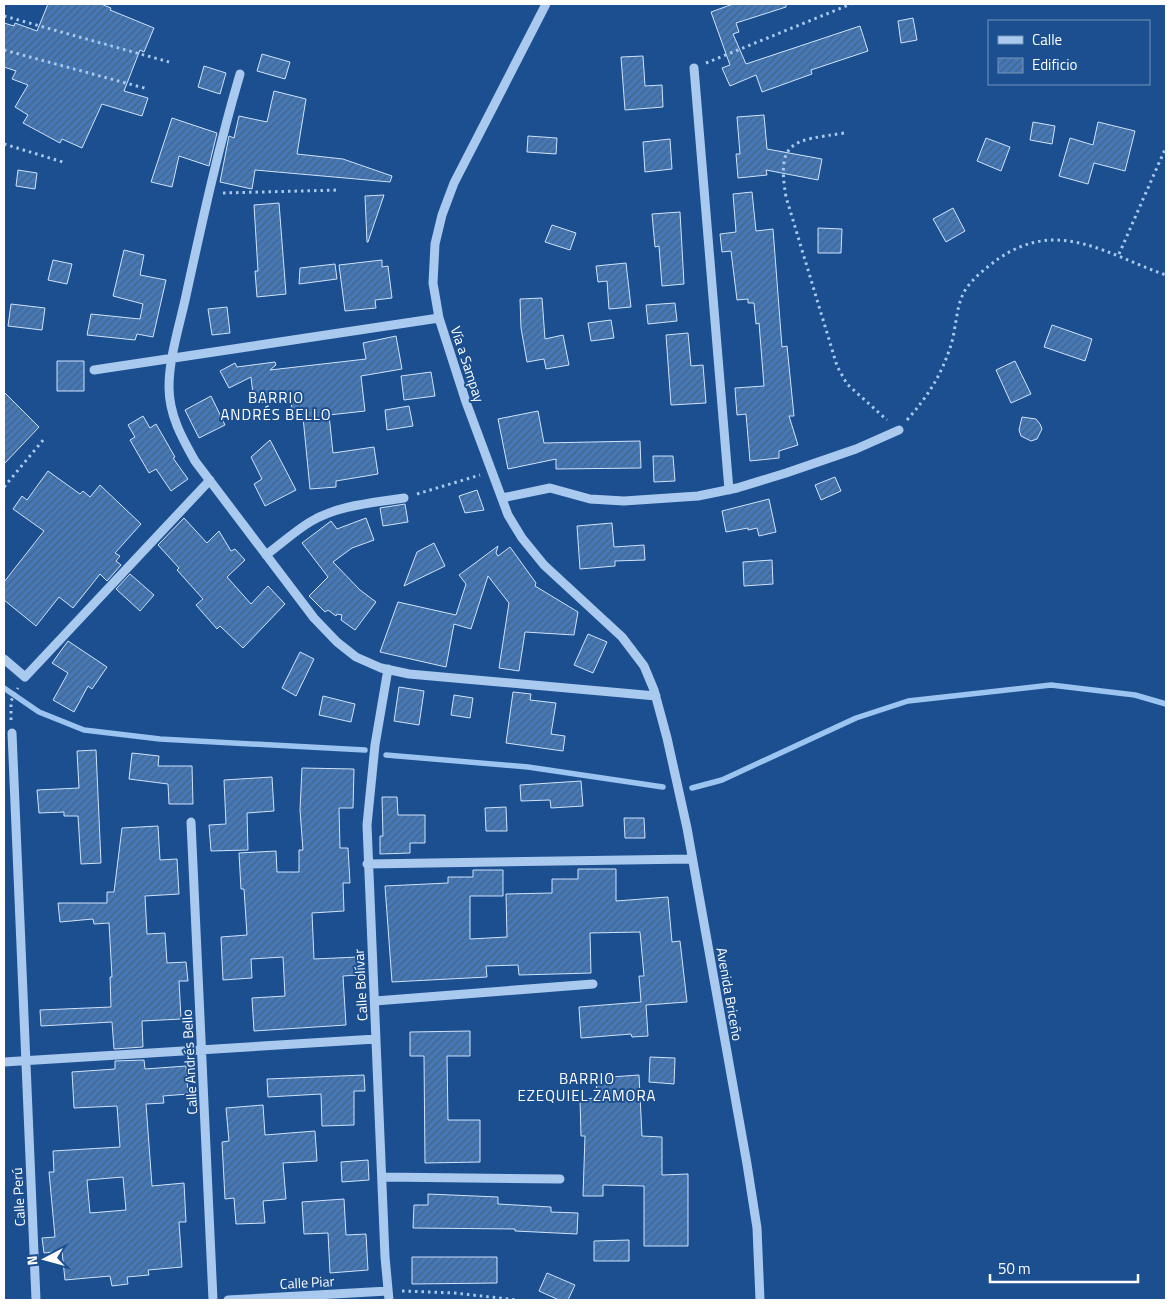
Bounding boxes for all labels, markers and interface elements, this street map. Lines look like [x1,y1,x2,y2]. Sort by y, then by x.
legend [988,20,1150,85]
text: Calle [1032,28,1062,51]
text: Edificio [1032,53,1077,76]
street label: Vía a Sampay [446,323,490,405]
district label: BARRIO ANDRÉS BELLO [220,386,332,426]
street label: Avenida Briceño [711,946,749,1042]
street label: Calle Bolívar [348,948,372,1022]
street label: Calle Andrés Bello [176,1009,202,1115]
district label: BARRIO EZEQUIEL ZAMORA [517,1067,657,1107]
street label: Calle Perú [6,1167,30,1227]
north arrow [20,1234,70,1284]
scale bar [990,1252,1138,1284]
text: N [21,1254,43,1266]
text: 50 m [998,1257,1031,1280]
street label: Calle Piar [279,1270,335,1294]

